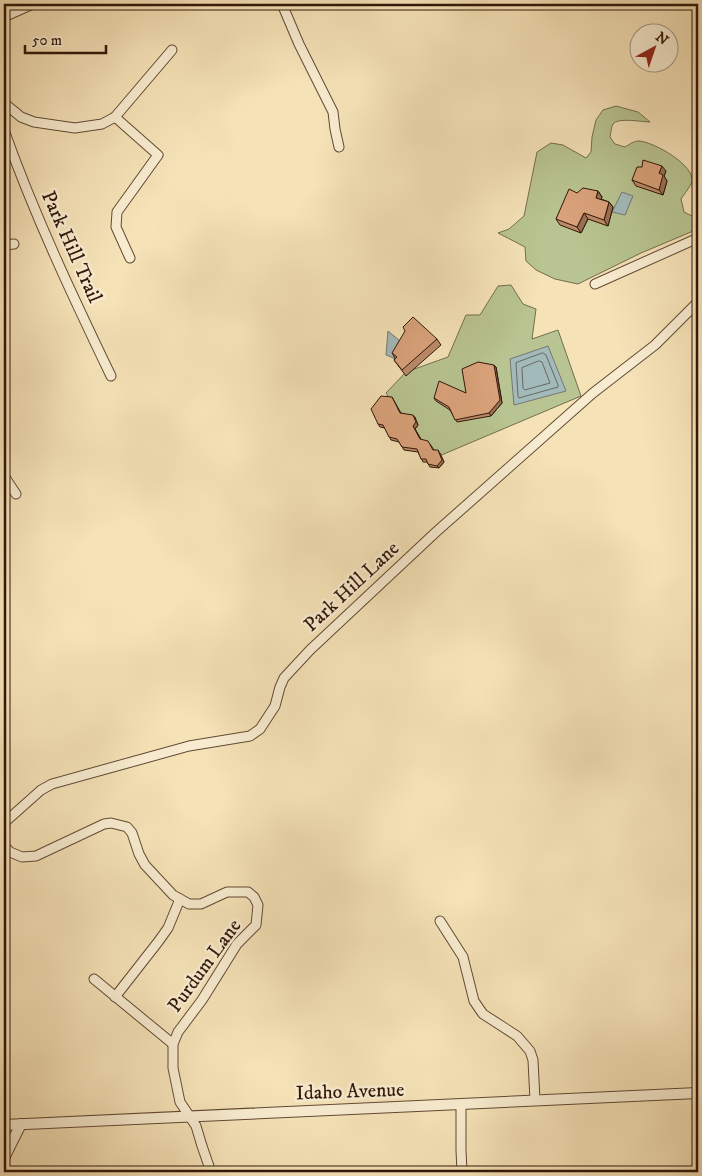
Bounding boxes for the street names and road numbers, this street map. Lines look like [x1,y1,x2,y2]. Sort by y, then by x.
street label: Park Hill Trail [35,187,107,307]
street label: Park Hill Lane [299,536,405,638]
street label: Purdum Lane [163,914,247,1018]
street label: Idaho Avenue [295,1078,405,1106]

